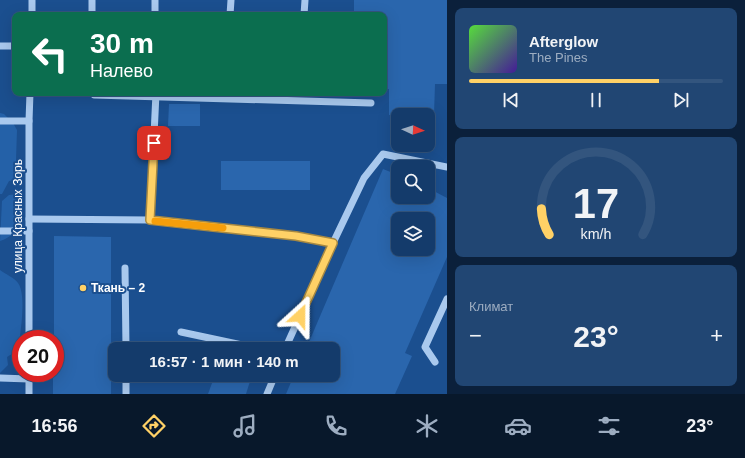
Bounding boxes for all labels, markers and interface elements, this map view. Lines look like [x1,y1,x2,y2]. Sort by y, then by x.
icon: left [24,28,76,80]
text: 30 m [90,28,154,59]
text: Afterglow [529,33,598,50]
text: The Pines [529,50,588,65]
text: Налево [90,61,153,81]
icon: previous [500,89,522,111]
icon: pause [585,89,607,111]
icon: next [670,89,692,111]
north arrow [391,108,435,152]
map controls [391,108,435,256]
pin [137,126,171,160]
icon: arrive [143,132,165,154]
street label: улица Красных Зорь [11,159,25,273]
button: search [391,160,435,204]
text: 17 [573,180,619,227]
button: layers [391,212,435,256]
text: km/h [581,226,612,242]
place label: Ткань – 2 [91,281,146,295]
marker: Ткань – 2 [78,283,88,293]
position arrow [279,295,321,337]
text: Климат [469,299,513,314]
text: 23° [573,320,619,353]
text: − [469,323,482,348]
text: + [710,323,723,348]
speed limit sign: 20 [12,330,64,382]
text: 16:57 · 1 мин · 140 m [149,353,299,370]
icon: directions [140,412,168,440]
icon: music [231,412,259,440]
icon: phone [322,412,350,440]
icon: climate [413,412,441,440]
icon: car [504,412,532,440]
icon: filters [595,412,623,440]
text: 16:56 [31,416,78,436]
text: 23° [686,416,713,436]

